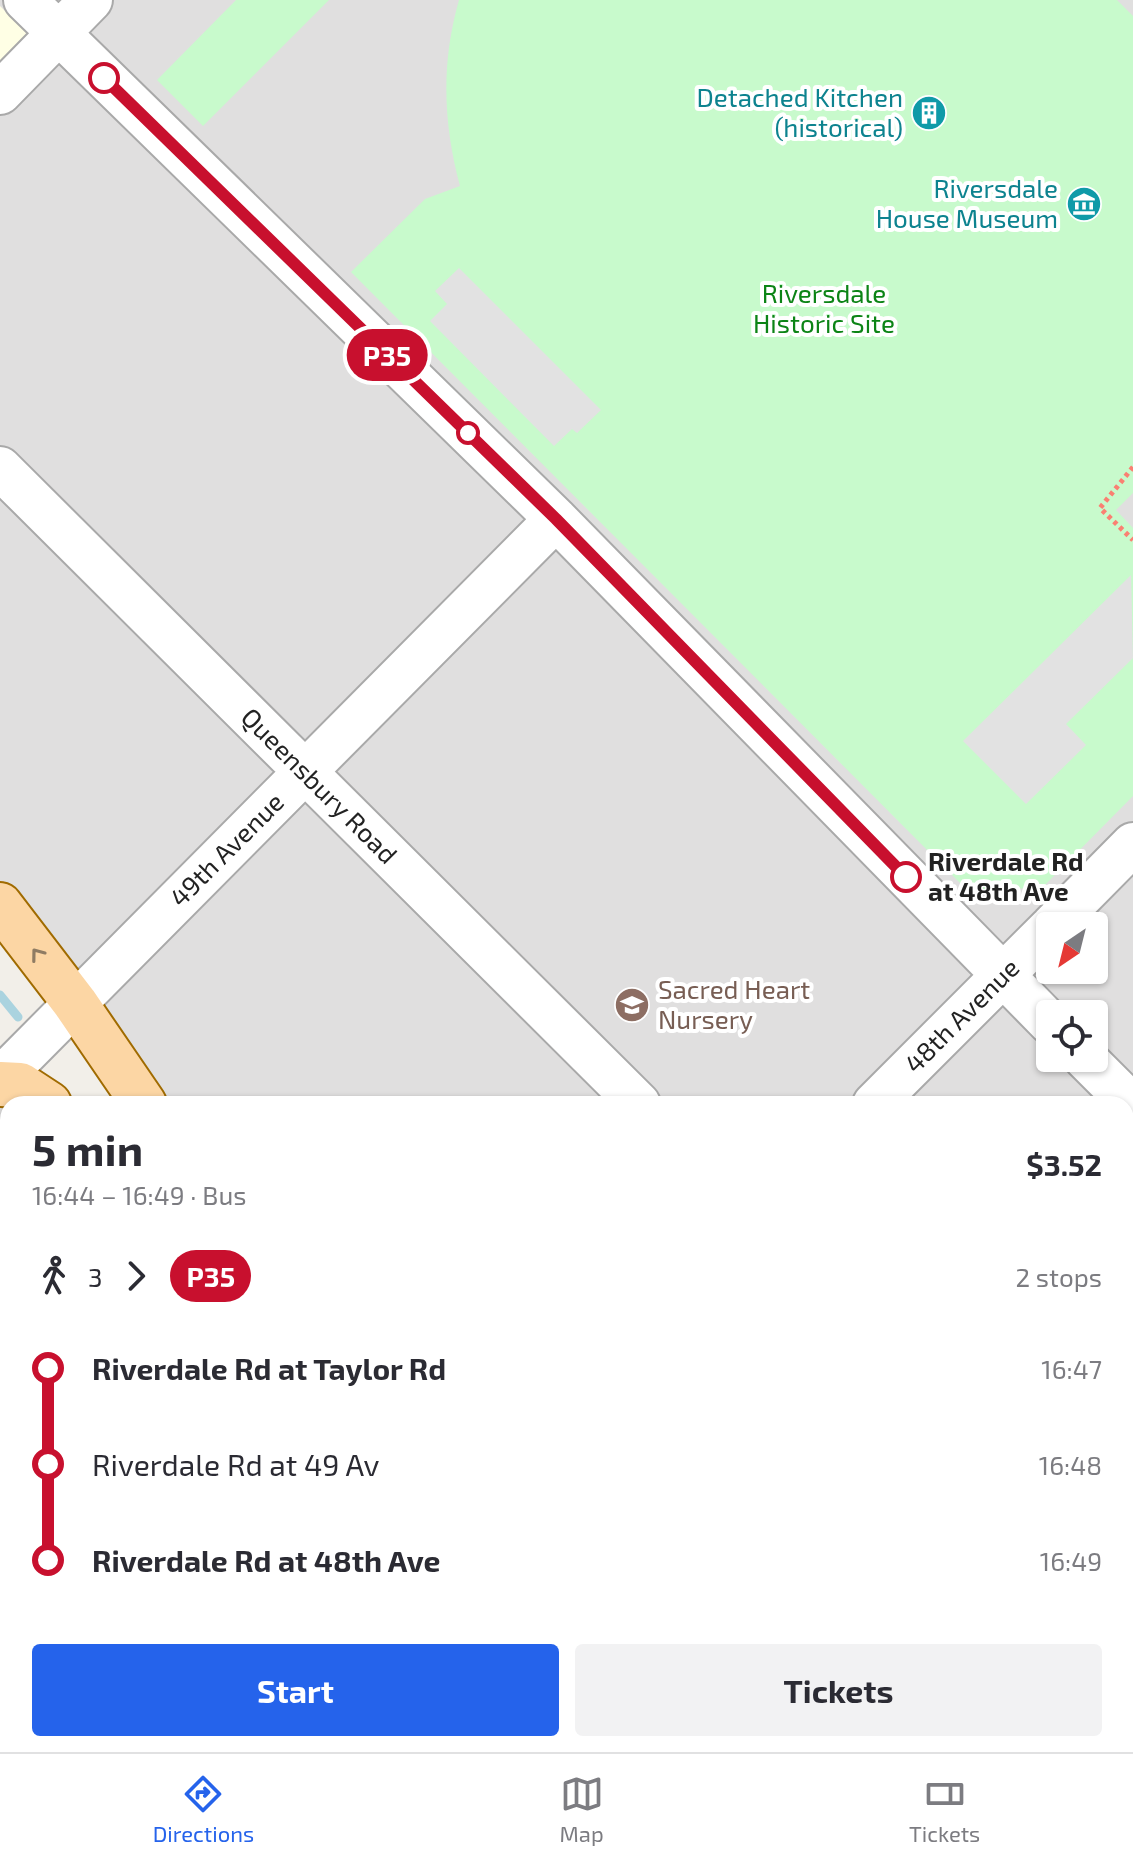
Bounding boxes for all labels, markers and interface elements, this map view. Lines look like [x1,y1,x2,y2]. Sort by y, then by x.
unlabelled marker [89,63,119,93]
place label: Detached Kitchen (historical) [697,81,903,142]
building icon: Detached Kitchen (historical) [910,94,948,132]
place label: Riversdale House Museum [876,172,1058,233]
museum icon: Riversdale House Museum [1065,185,1103,223]
park label: Riversdale Historic Site [753,277,895,338]
line badge: P35 [341,329,433,381]
text: P35 [363,338,411,372]
unlabelled marker [457,422,479,444]
street label: Queensbury Road [236,701,404,869]
street label: 49th Avenue [163,786,289,912]
place label: Riverdale Rd at 48th Ave [928,845,1084,906]
marker: Riverdale Rd at 48th Ave [891,862,921,892]
north arrow [1036,912,1108,984]
map controls [1036,912,1108,1072]
one-way arrow [33,948,47,963]
street label: 48th Avenue [897,951,1025,1079]
place label: Sacred Heart Nursery [658,973,810,1034]
school or university icon: Sacred Heart Nursery [613,986,651,1024]
button: locate [1036,1000,1108,1072]
text: 5 min [32,1122,143,1175]
text: $3.52 [1026,1146,1102,1182]
text: 16:44 – 16:49 · Bus [32,1179,246,1210]
icon: walk [32,1254,76,1298]
icon: forward [114,1254,158,1298]
text: P35 [186,1259,235,1293]
text: 3 [88,1261,102,1292]
text: 2 stops [1015,1261,1102,1292]
text: Riverdale Rd at Taylor Rd [92,1350,446,1386]
text: 16:47 [1041,1353,1102,1384]
text: Riverdale Rd at 49 Av [92,1446,379,1482]
text: 16:48 [1039,1449,1102,1480]
text: Riverdale Rd at 48th Ave [92,1542,440,1578]
text: 16:49 [1040,1545,1102,1576]
button: Start [32,1644,559,1736]
button: Tickets [575,1644,1102,1736]
tab: Directions [153,1772,254,1846]
tab: Map [560,1772,604,1846]
tab: Tickets [909,1772,980,1846]

